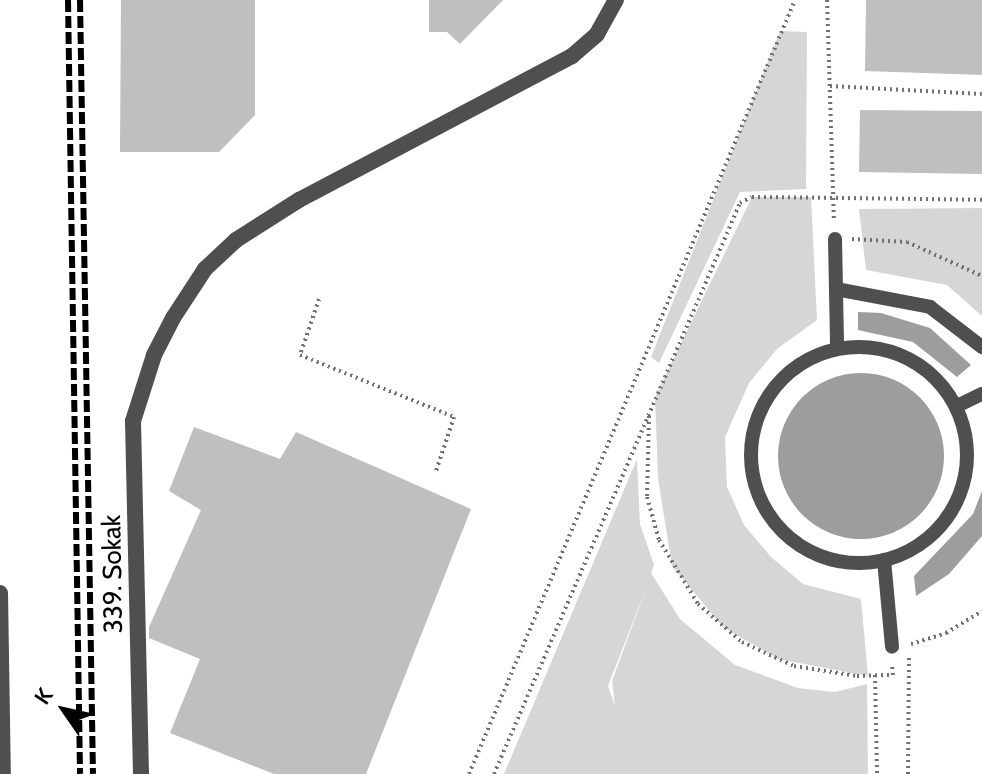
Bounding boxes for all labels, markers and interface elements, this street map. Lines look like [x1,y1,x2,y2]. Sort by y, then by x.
street label: 339. Sokak [96,514,130,634]
north arrow [24,670,104,750]
text: K [29,683,59,710]

